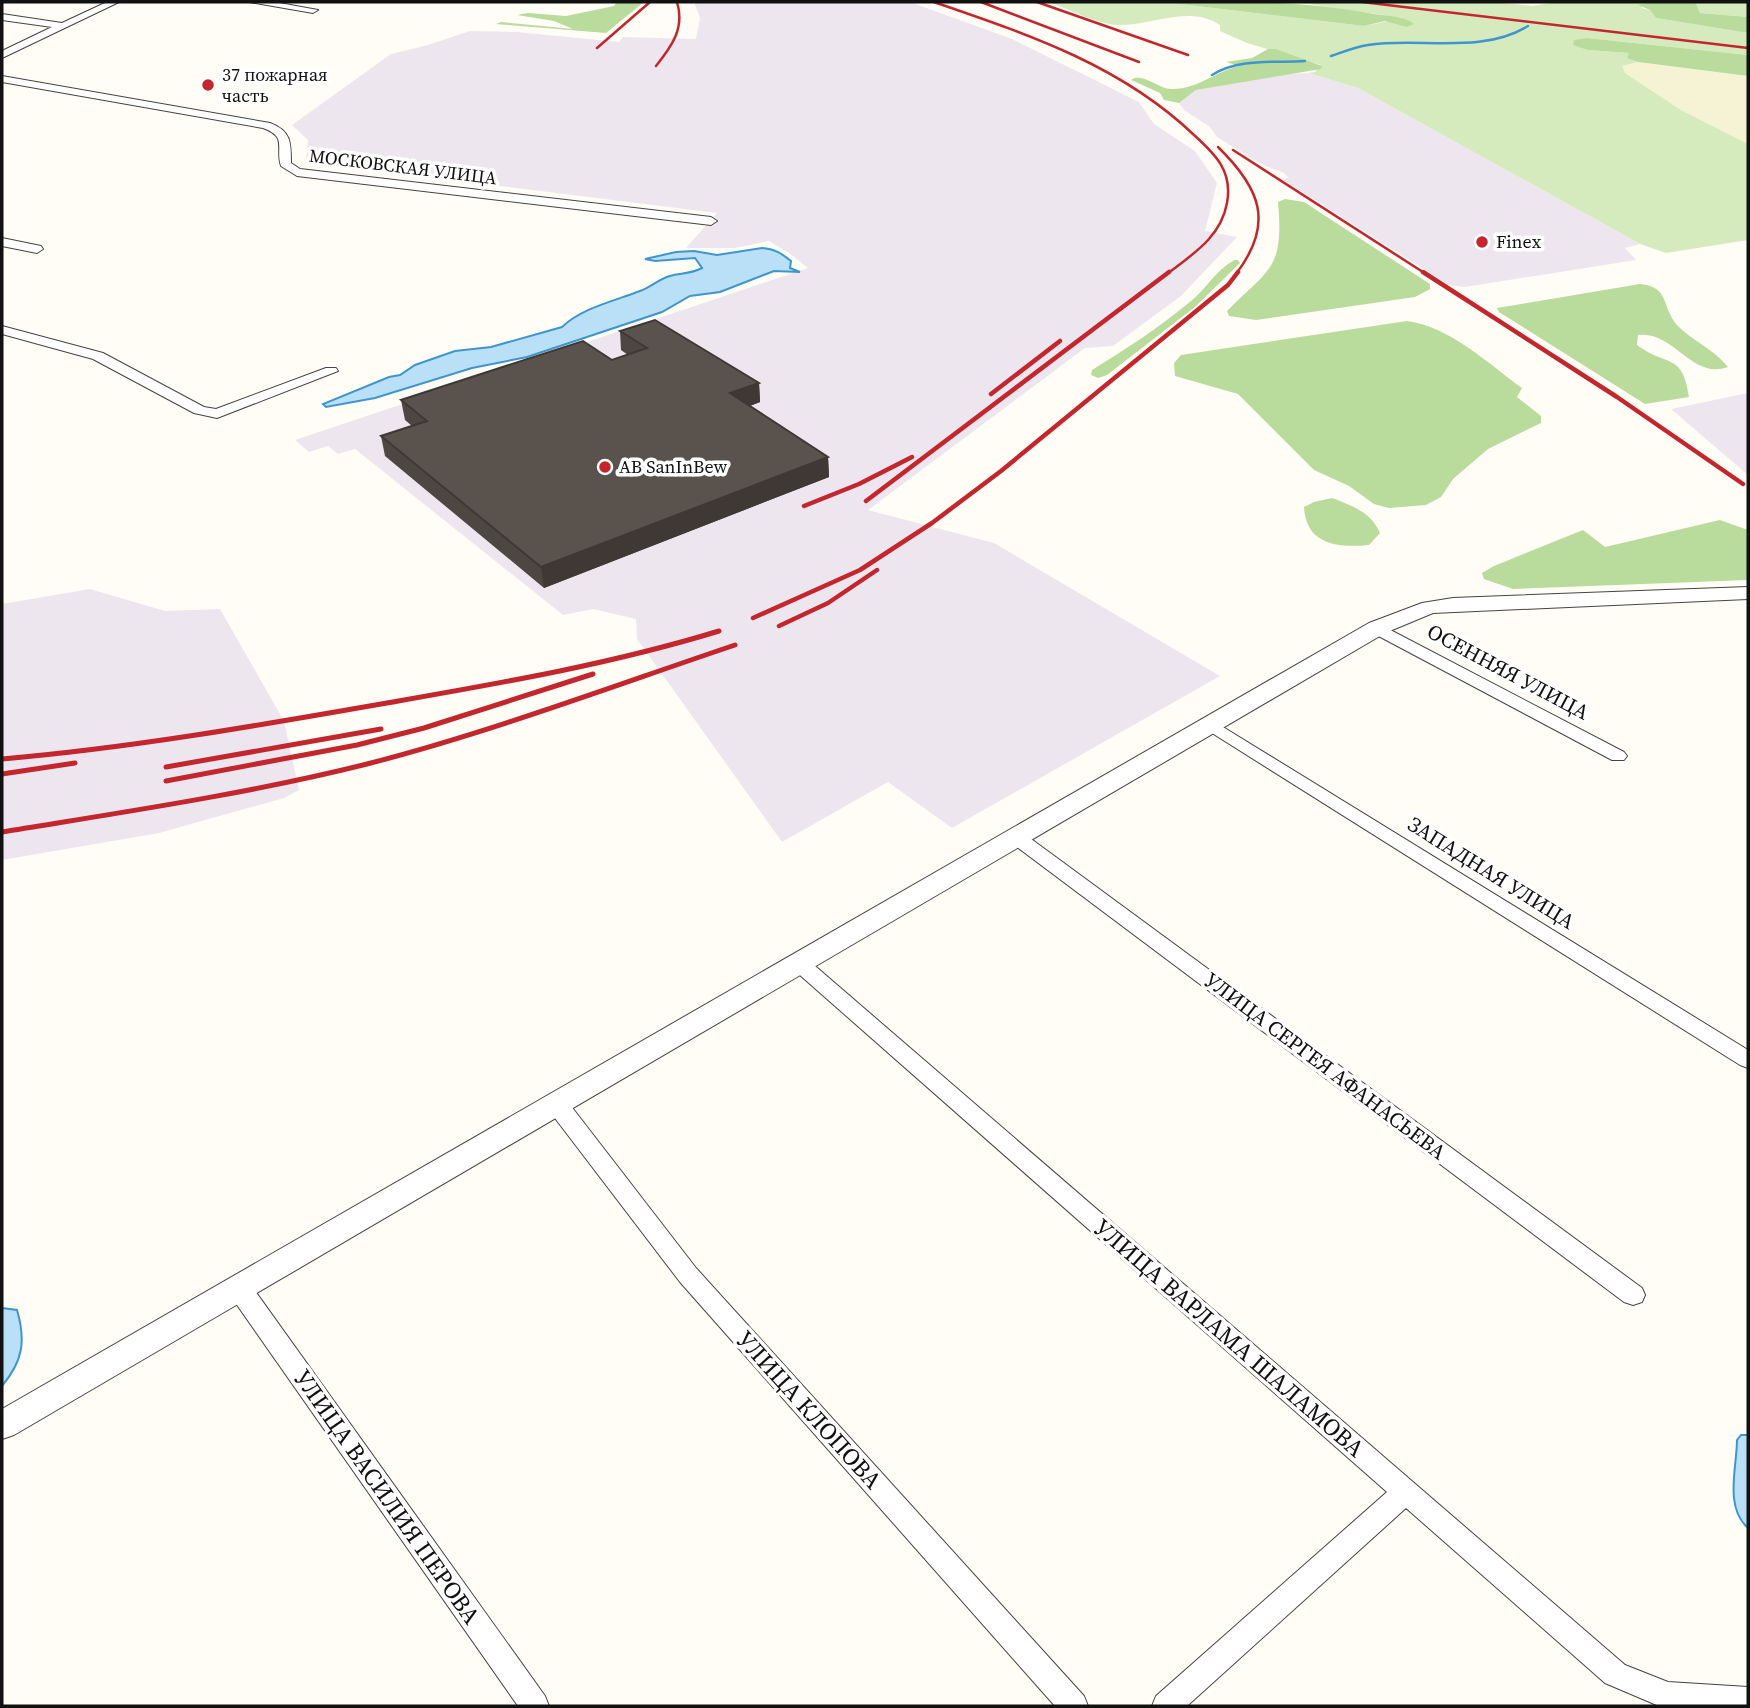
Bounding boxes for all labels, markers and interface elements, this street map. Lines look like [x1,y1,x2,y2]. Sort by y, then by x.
place label: 37 пожарная часть [222,62,328,108]
marker: 37 пожарная часть [200,77,216,93]
street label: МОСКОВСКАЯ УЛИЦА [308,143,498,190]
place label: Finex [1496,229,1542,254]
marker: Finex [1474,234,1490,250]
place label: AB SanInBew [619,454,727,479]
marker: AB SanInBew [597,459,613,475]
street label: ОСЕННЯЯ УЛИЦА [1422,617,1594,727]
street label: ЗАПАДНАЯ УЛИЦА [1402,809,1580,936]
street label: УЛИЦА СЕРГЕЯ АФАНАСЬЕВА [1199,965,1452,1166]
street label: УЛИЦА ВАРЛАМА ШАЛАМОВА [1087,1211,1372,1465]
street label: УЛИЦА КЛОПОВА [729,1323,889,1496]
street label: УЛИЦА ВАСИЛИЯ ПЕРОВА [287,1363,488,1631]

